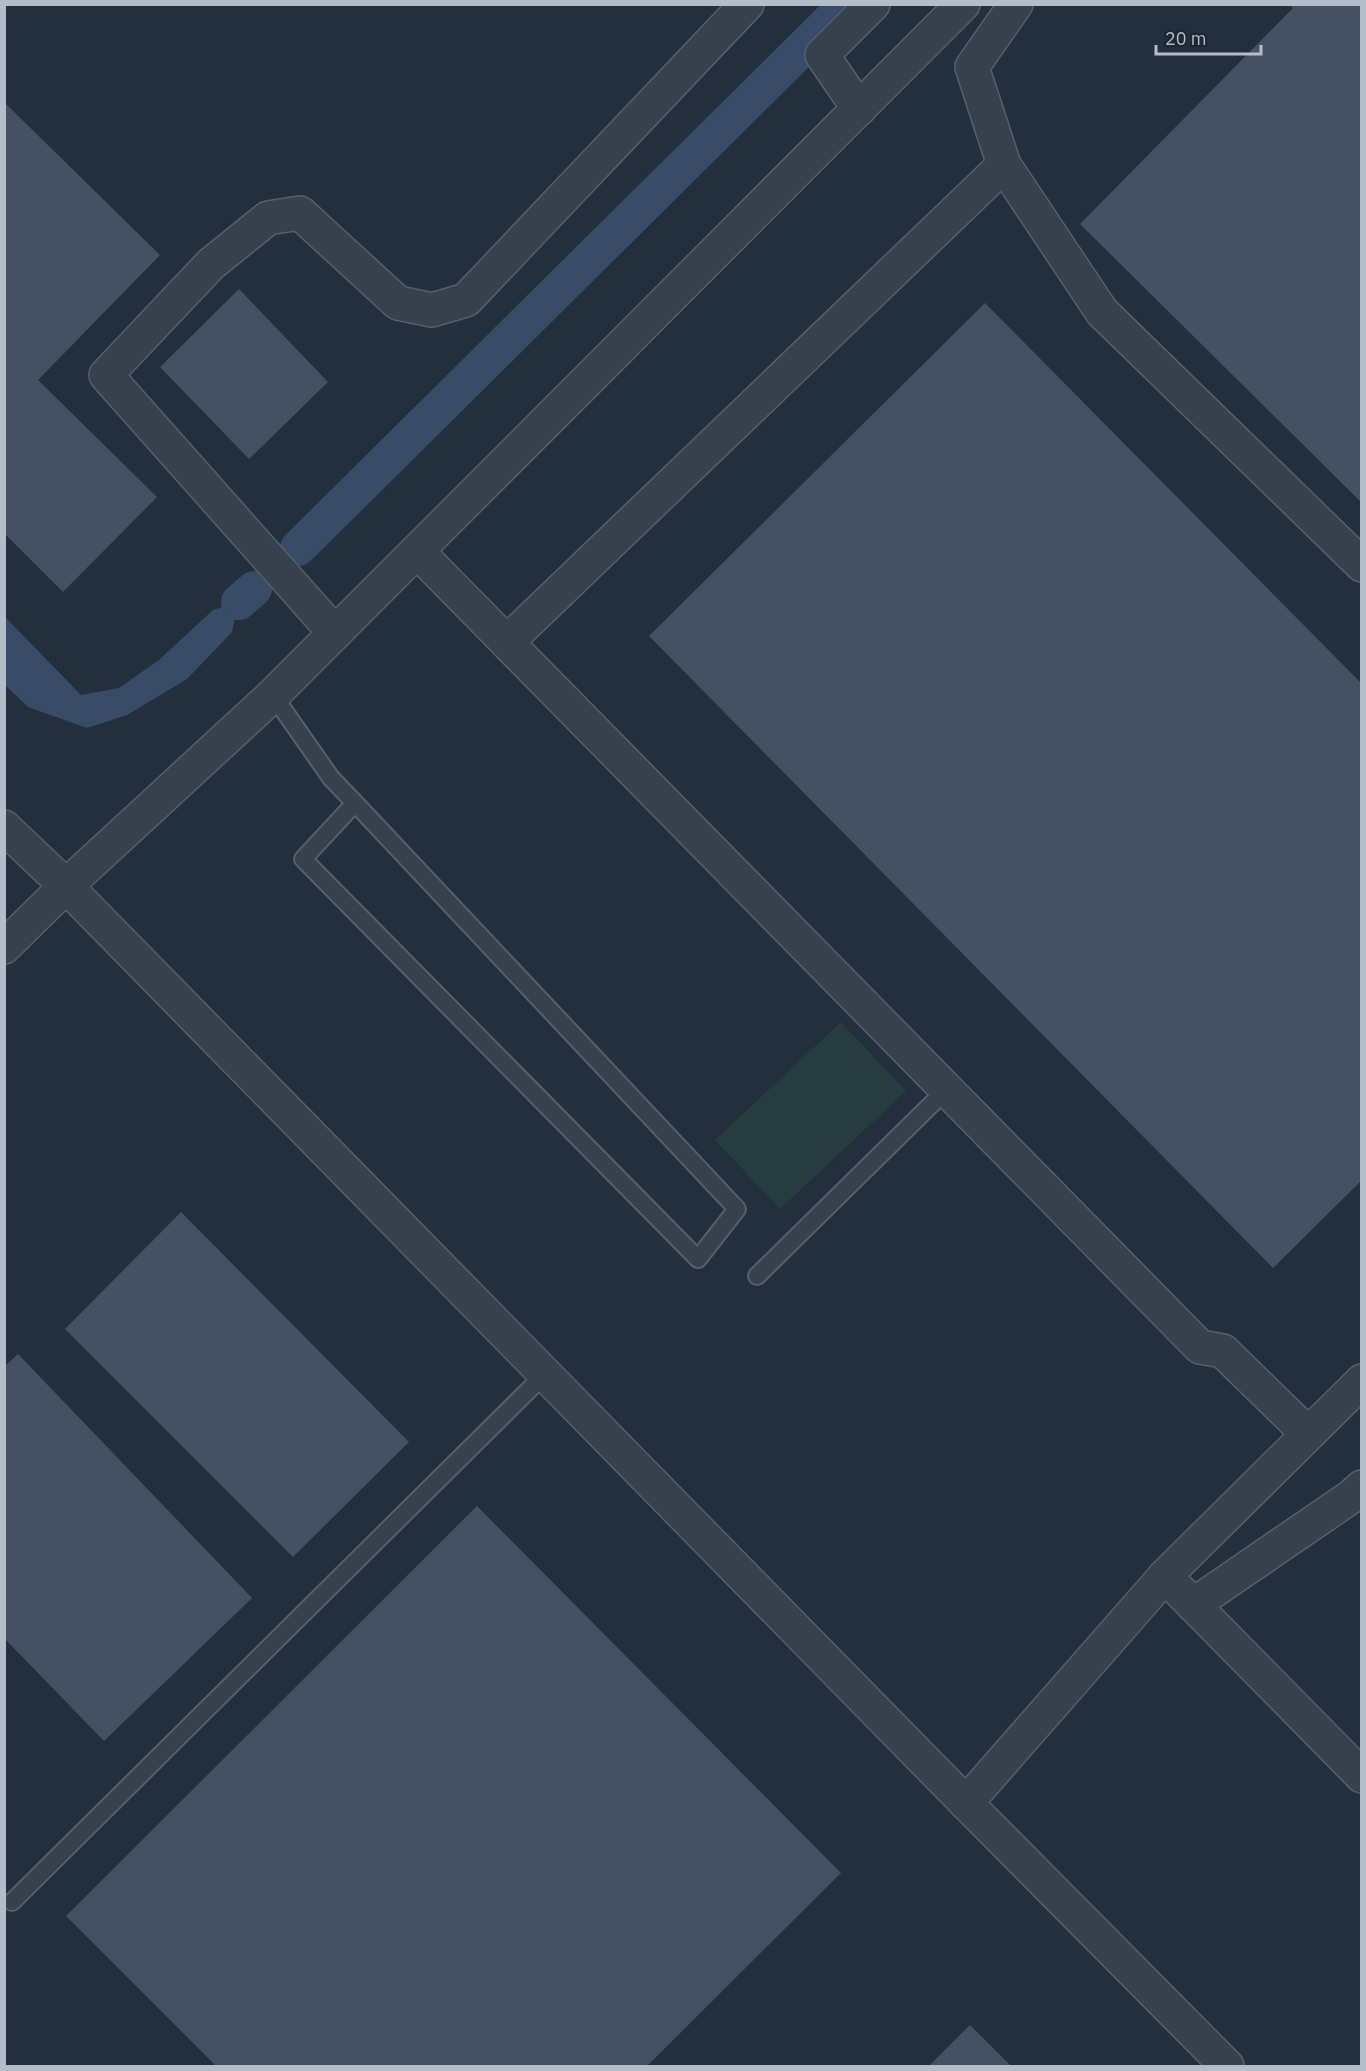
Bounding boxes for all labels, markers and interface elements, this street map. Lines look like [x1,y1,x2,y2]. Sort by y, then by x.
scale bar [1156,18,1261,56]
text: 20 m [1165,27,1207,50]

